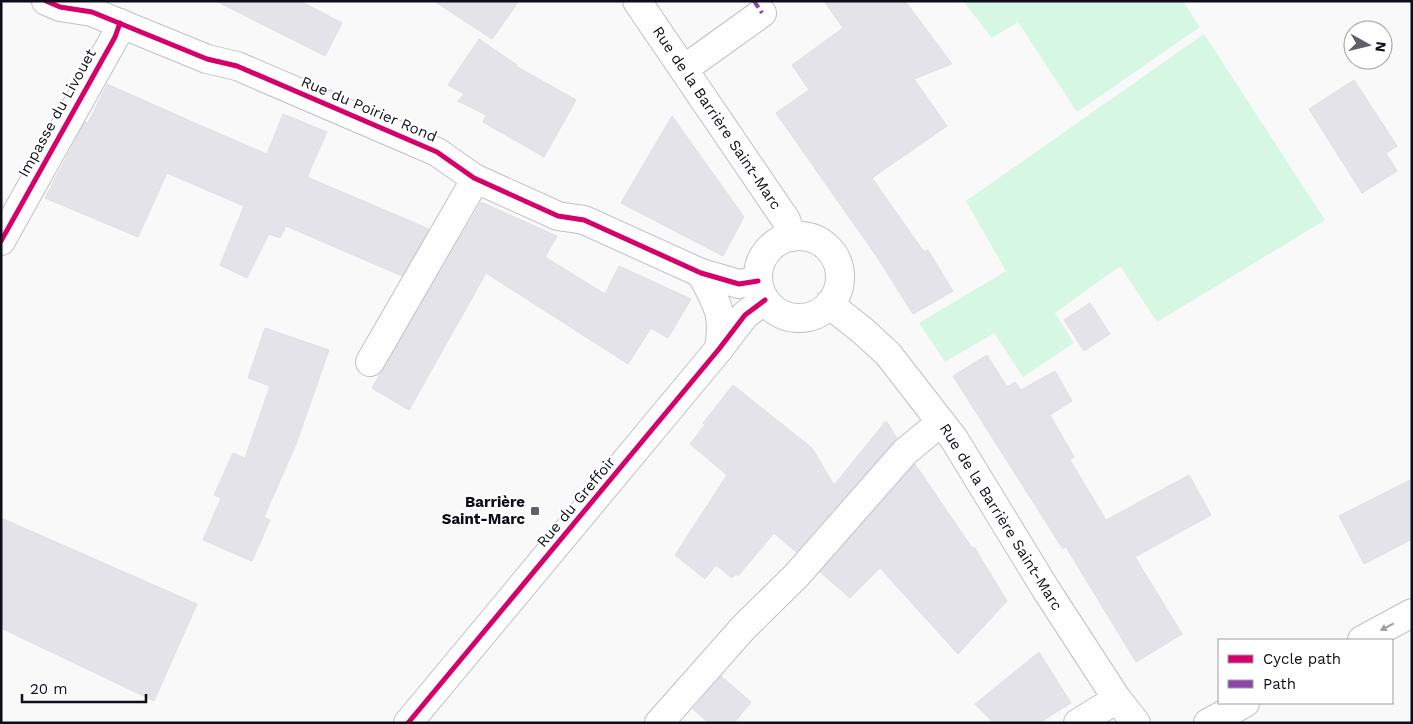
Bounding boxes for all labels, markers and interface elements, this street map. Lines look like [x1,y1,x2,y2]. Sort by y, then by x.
north arrow [1343,20,1393,70]
street label: Rue de la Barrière Saint-Marc [649,23,785,213]
text: N [1372,41,1390,53]
street label: Impasse du Livouet [14,45,100,180]
street label: Rue du Poirier Rond [298,72,440,146]
street label: Rue de la Barrière Saint-Marc [936,420,1066,614]
street label: Rue du Greffoir [533,453,619,551]
place label: Barrière Saint-Marc [442,493,525,528]
marker: Barrière Saint-Marc [529,505,541,517]
one-way arrow [1379,623,1394,631]
legend [1218,639,1393,704]
text: Cycle path [1263,650,1341,668]
scale bar [22,672,146,704]
text: Path [1263,675,1296,693]
text: 20 m [30,680,68,698]

